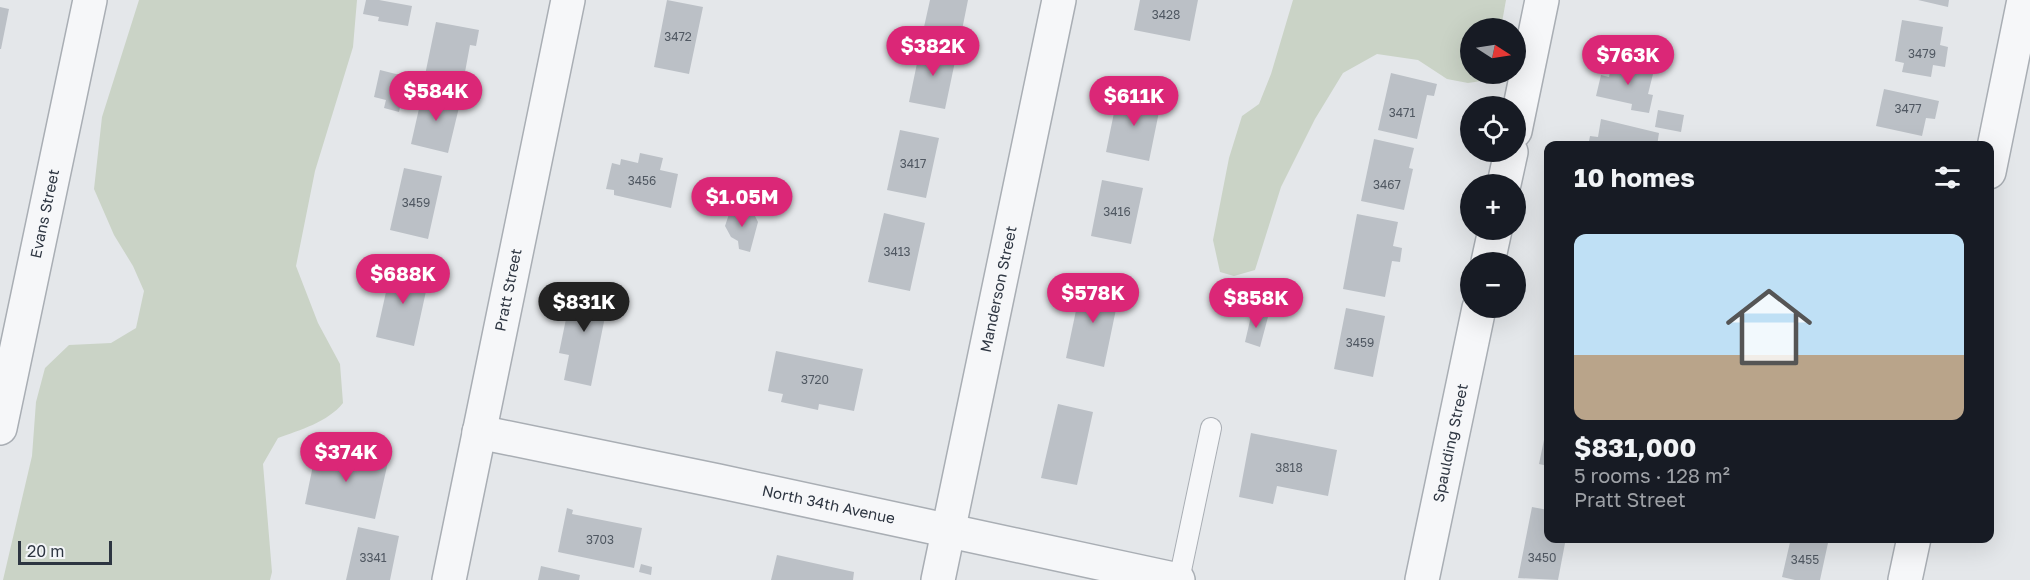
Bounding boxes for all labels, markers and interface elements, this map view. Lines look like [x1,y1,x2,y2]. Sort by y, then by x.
house number: 3428 [1152,7,1180,22]
north arrow [1460,18,1526,84]
map controls [1460,18,1526,318]
pin: $382K [891,26,975,77]
house number: 3472 [664,29,692,44]
text: $382K [900,33,966,57]
pin: $763K [1586,35,1670,86]
text: $763K [1596,42,1660,66]
house number: 3479 [1908,46,1936,61]
pin: $584K [394,71,478,122]
pin: $611K [1092,76,1176,127]
text: $584K [403,78,469,102]
text: $611K [1103,83,1165,107]
button: locate [1460,96,1526,162]
house number: 3477 [1894,101,1922,116]
house number: 3471 [1389,105,1415,120]
house number: 3417 [900,156,926,171]
icon: filters [1931,161,1964,194]
text: 10 homes [1574,162,1695,193]
street label: Evans Street [26,167,62,260]
house number: 3456 [628,173,656,188]
button: + [1460,174,1526,240]
pin: $1.05M [693,177,791,228]
house number: 3467 [1373,177,1401,192]
text: $1.05M [705,184,779,208]
house number: 3459 [402,195,430,210]
house number: 3416 [1103,204,1131,219]
street label: Manderson Street [976,224,1020,354]
house number: 3413 [883,244,911,259]
street label: Pratt Street [490,247,525,333]
button: − [1460,252,1526,318]
pin: $688K [361,254,445,305]
text: $688K [370,261,436,285]
pin: $578K [1051,273,1135,324]
icon: home [1715,273,1823,381]
pin: $858K [1214,278,1298,329]
text: $578K [1061,280,1125,304]
pin: $831K [542,282,626,333]
text: $858K [1223,285,1289,309]
text: $831K [552,289,616,313]
house number: 3459 [1346,335,1374,350]
house number: 3720 [801,372,829,387]
street label: Spaulding Street [1429,382,1471,504]
pin: $374K [304,432,388,483]
text: $831,000 [1574,432,1696,463]
text: $374K [314,439,378,463]
house number: 3818 [1275,460,1303,475]
text: 5 rooms · 128 m² [1574,463,1730,487]
street label: North 34th Avenue [761,481,897,527]
text: Pratt Street [1574,487,1686,511]
house number: 3703 [586,532,614,547]
scale bar [18,538,112,566]
text: 20 m [27,541,64,561]
house number: 3341 [359,550,387,565]
house number: 3450 [1528,550,1556,565]
house number: 3455 [1791,552,1819,567]

